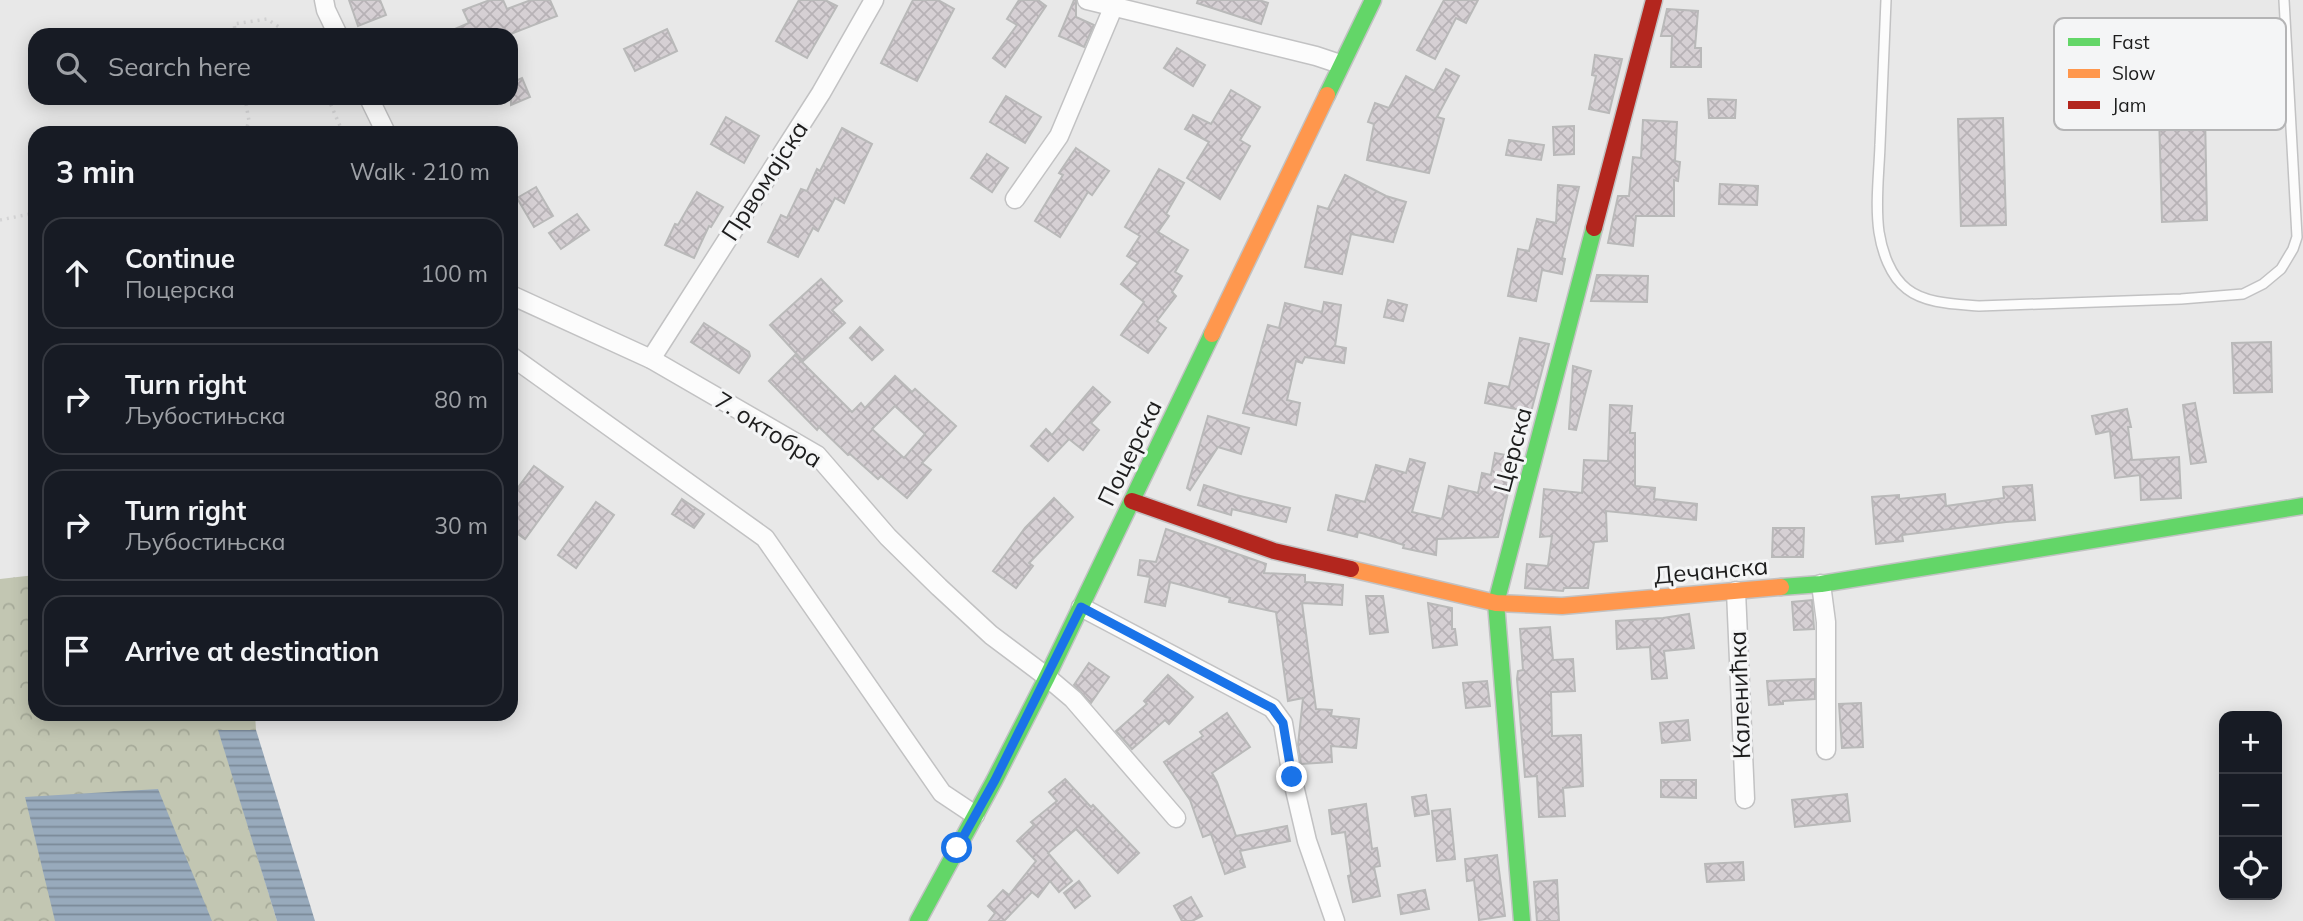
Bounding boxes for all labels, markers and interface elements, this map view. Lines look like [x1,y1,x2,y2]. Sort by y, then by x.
legend [2054,18,2286,130]
search box [28,28,518,105]
text: Fast [2112,30,2150,54]
icon: search [52,48,90,86]
text: Search here [108,50,251,83]
text: Slow [2112,61,2156,85]
text: Jam [2112,93,2146,117]
street label: Првомајска [714,115,814,246]
text: 3 min [56,153,135,191]
text: Walk · 210 m [350,157,490,186]
text: Continue [125,242,235,275]
icon: ahead [58,254,96,292]
text: 100 m [420,259,488,288]
text: Поцерска [125,275,235,304]
text: Turn right [125,368,246,401]
icon: right [58,380,96,418]
street label: 7. октобра [709,384,828,474]
text: 80 m [434,385,488,414]
street label: Поцерска [1091,394,1168,511]
text: Љубостињска [125,401,286,430]
street label: Церска [1486,404,1538,496]
text: Turn right [125,494,246,527]
icon: right [58,506,96,544]
text: 30 m [434,511,488,540]
text: Љубостињска [125,527,286,556]
street label: Дечанска [1652,550,1769,590]
street label: Каленићка [1722,630,1756,760]
icon: arrive [58,632,96,670]
text: Arrive at destination [125,635,380,668]
map controls [2219,711,2282,900]
button: + [2219,711,2282,774]
route end [1276,761,1307,792]
button: − [2219,774,2282,837]
route start [941,832,972,863]
button: locate [2219,837,2282,900]

